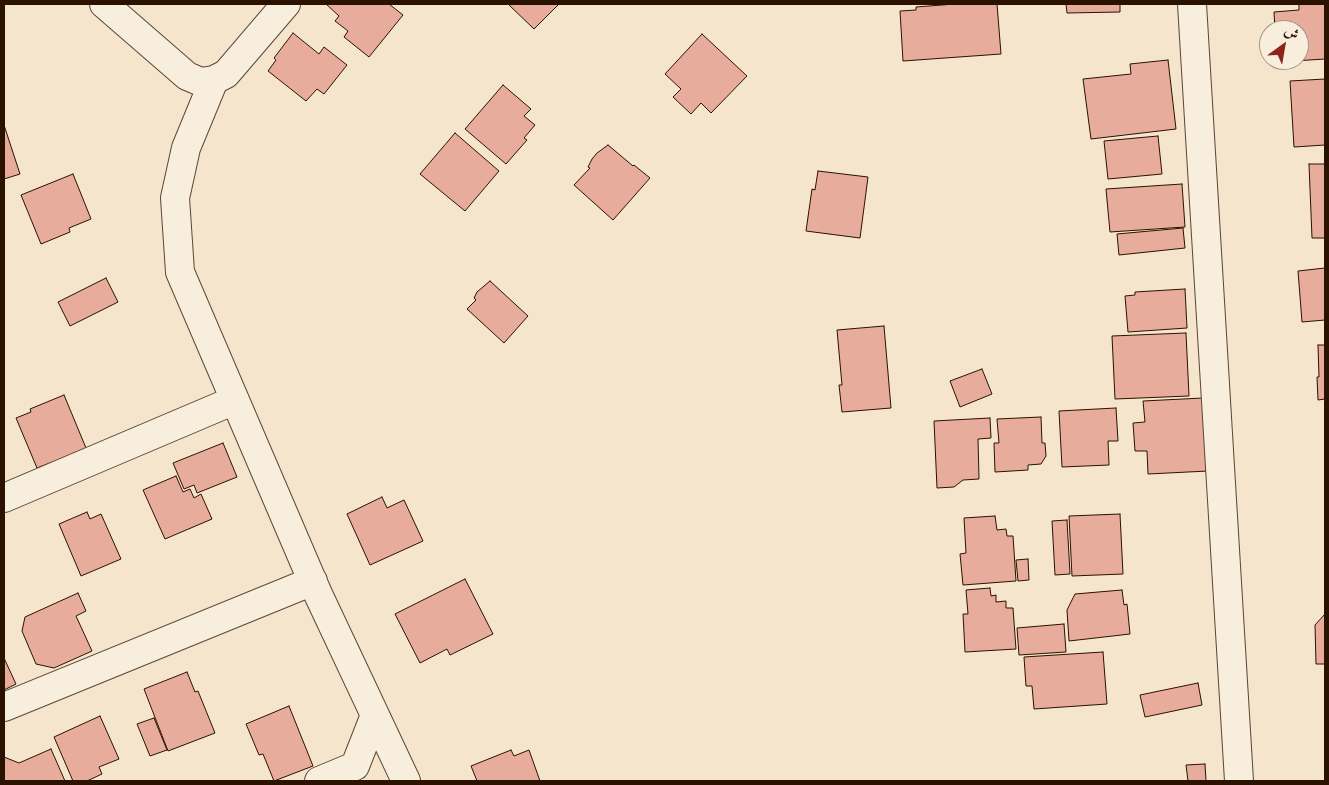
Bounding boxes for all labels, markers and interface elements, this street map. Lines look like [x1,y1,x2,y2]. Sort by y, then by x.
north arrow [1259,20,1309,70]
text: ش [1281,22,1302,44]

